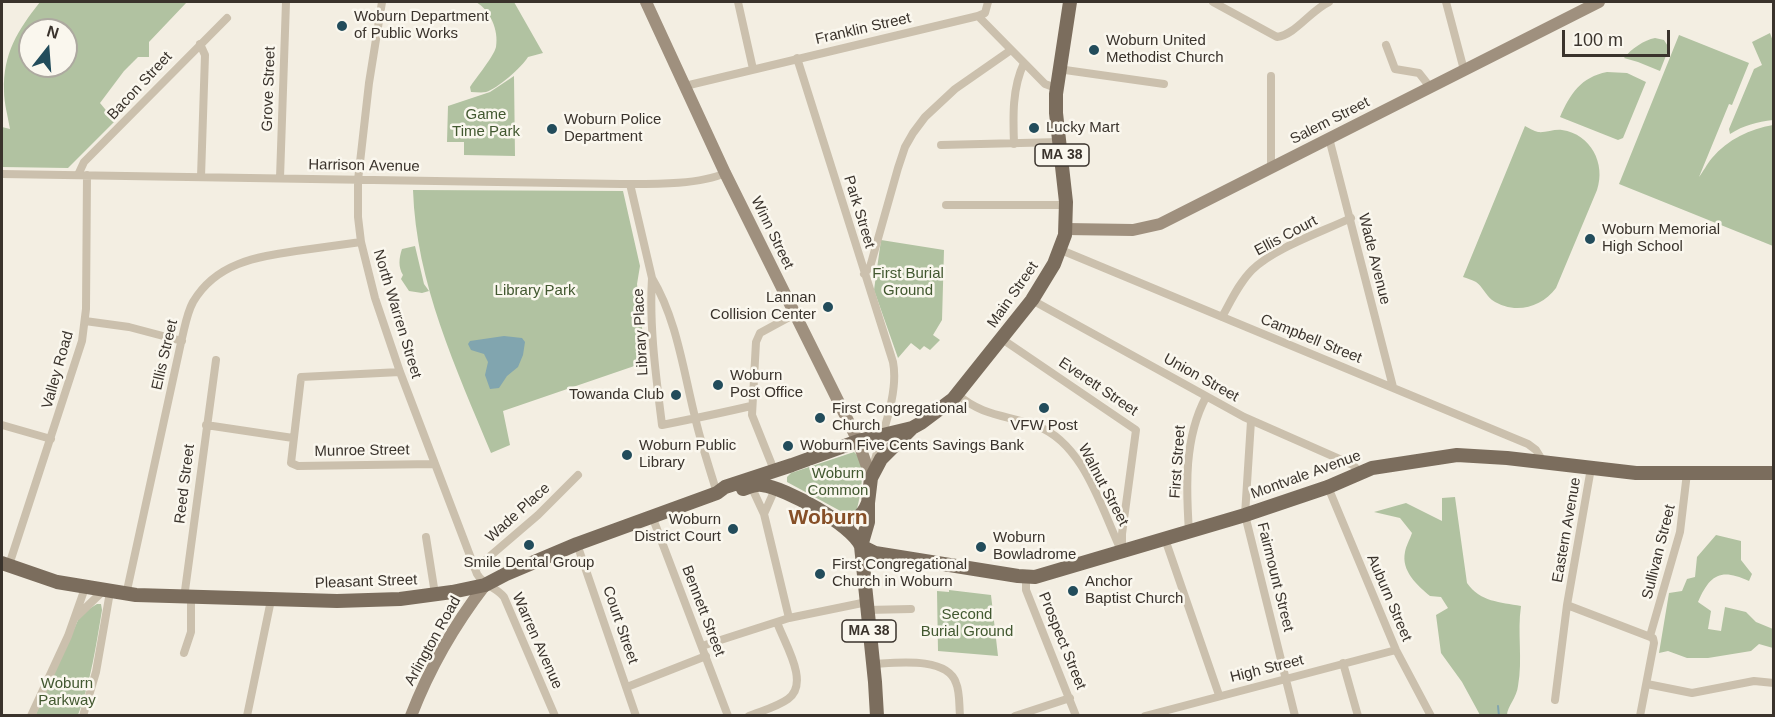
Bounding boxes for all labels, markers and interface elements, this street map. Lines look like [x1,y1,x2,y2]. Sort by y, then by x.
place label: Woburn Department of Public Works [354,8,489,43]
street label: Franklin Street [813,9,913,49]
north arrow [18,18,78,78]
scale bar [1565,18,1673,56]
marker: Woburn Department of Public Works [335,19,349,33]
text: N [45,22,61,42]
text: 100 m [1573,30,1623,50]
place label: Woburn United Methodist Church [1106,32,1224,67]
marker: Woburn United Methodist Church [1087,43,1101,57]
street label: Grove Street [259,46,279,132]
street label: Bacon Street [104,48,176,124]
street label: Salem Street [1287,93,1373,149]
park label: Game Time Park [452,106,520,141]
place label: Woburn Police Department [564,111,661,146]
place label: Lucky Mart [1046,119,1119,137]
marker: Lucky Mart [1027,121,1041,135]
marker: Woburn Police Department [545,122,559,136]
road number: MA 38 [1035,144,1089,166]
street label: Harrison Avenue [308,156,420,176]
street label: Park Street [839,173,879,251]
street label: Winn Street [747,194,797,272]
street label: Ellis Court [1252,212,1320,260]
street label: Wade Avenue [1354,212,1394,306]
place label: Woburn Memorial High School [1602,221,1720,256]
marker: Woburn Memorial High School [1583,232,1597,246]
street label: North Warren Street [369,247,425,381]
street label: Main Street [984,258,1042,332]
park label: First Burial Ground [872,265,944,300]
park label: Library Park [495,282,575,300]
street label: Library Place [630,288,652,376]
place label: Lannan Collision Center [710,289,816,324]
marker: Lannan Collision Center [821,300,835,314]
street label: Campbell Street [1258,311,1364,367]
street label: Ellis Street [148,318,182,392]
street label: Valley Road [38,329,78,411]
street label: Union Street [1160,350,1242,406]
street label: Everett Street [1055,354,1141,420]
place label: Woburn Post Office [730,367,803,402]
marker: Woburn Post Office [711,378,725,392]
place label: Towanda Club [569,386,664,404]
marker: Towanda Club [669,388,683,402]
place label: First Congregational Church [832,400,967,435]
marker: VFW Post [1037,401,1051,415]
marker: First Congregational Church [813,411,827,425]
place label: VFW Post [1010,417,1078,435]
street label: First Street [1166,425,1190,499]
place label: Woburn Public Library [639,437,736,472]
place label: Woburn Five Cents Savings Bank [800,437,1024,455]
marker: Woburn Five Cents Savings Bank [781,439,795,453]
street label: Munroe Street [314,441,410,461]
street label: Walnut Street [1074,441,1132,529]
street label: Reed Street [171,443,199,525]
street label: Montvale Avenue [1249,447,1363,503]
marker: Woburn Public Library [620,448,634,462]
park label: Woburn Common [808,465,868,500]
street label: Eastern Avenue [1549,476,1585,584]
street label: Wade Place [482,479,554,547]
street label: Sullivan Street [1639,503,1679,601]
district label: Woburn [789,505,867,531]
place label: Woburn District Court [634,511,721,546]
street label: Fairmount Street [1253,521,1297,633]
marker: Woburn District Court [726,522,740,536]
place label: Woburn Bowladrome [993,529,1076,564]
marker: Smile Dental Group [522,538,536,552]
marker: Woburn Bowladrome [974,540,988,554]
street label: Auburn Street [1363,552,1415,644]
place label: Smile Dental Group [464,554,594,572]
place label: First Congregational Church in Woburn [832,556,967,591]
street label: Bennett Street [677,563,729,659]
marker: First Congregational Church in Woburn [813,567,827,581]
street label: Pleasant Street [314,571,418,593]
place label: Anchor Baptist Church [1085,573,1183,608]
street label: Court Street [598,584,642,666]
marker: Anchor Baptist Church [1066,584,1080,598]
street label: Warren Avenue [508,590,566,692]
street label: Prospect Street [1034,590,1090,692]
street label: Arlington Road [401,593,465,689]
park label: Second Burial Ground [921,606,1013,641]
road number: MA 38 [842,620,896,642]
street label: High Street [1228,651,1306,687]
park label: Woburn Parkway [38,675,96,710]

